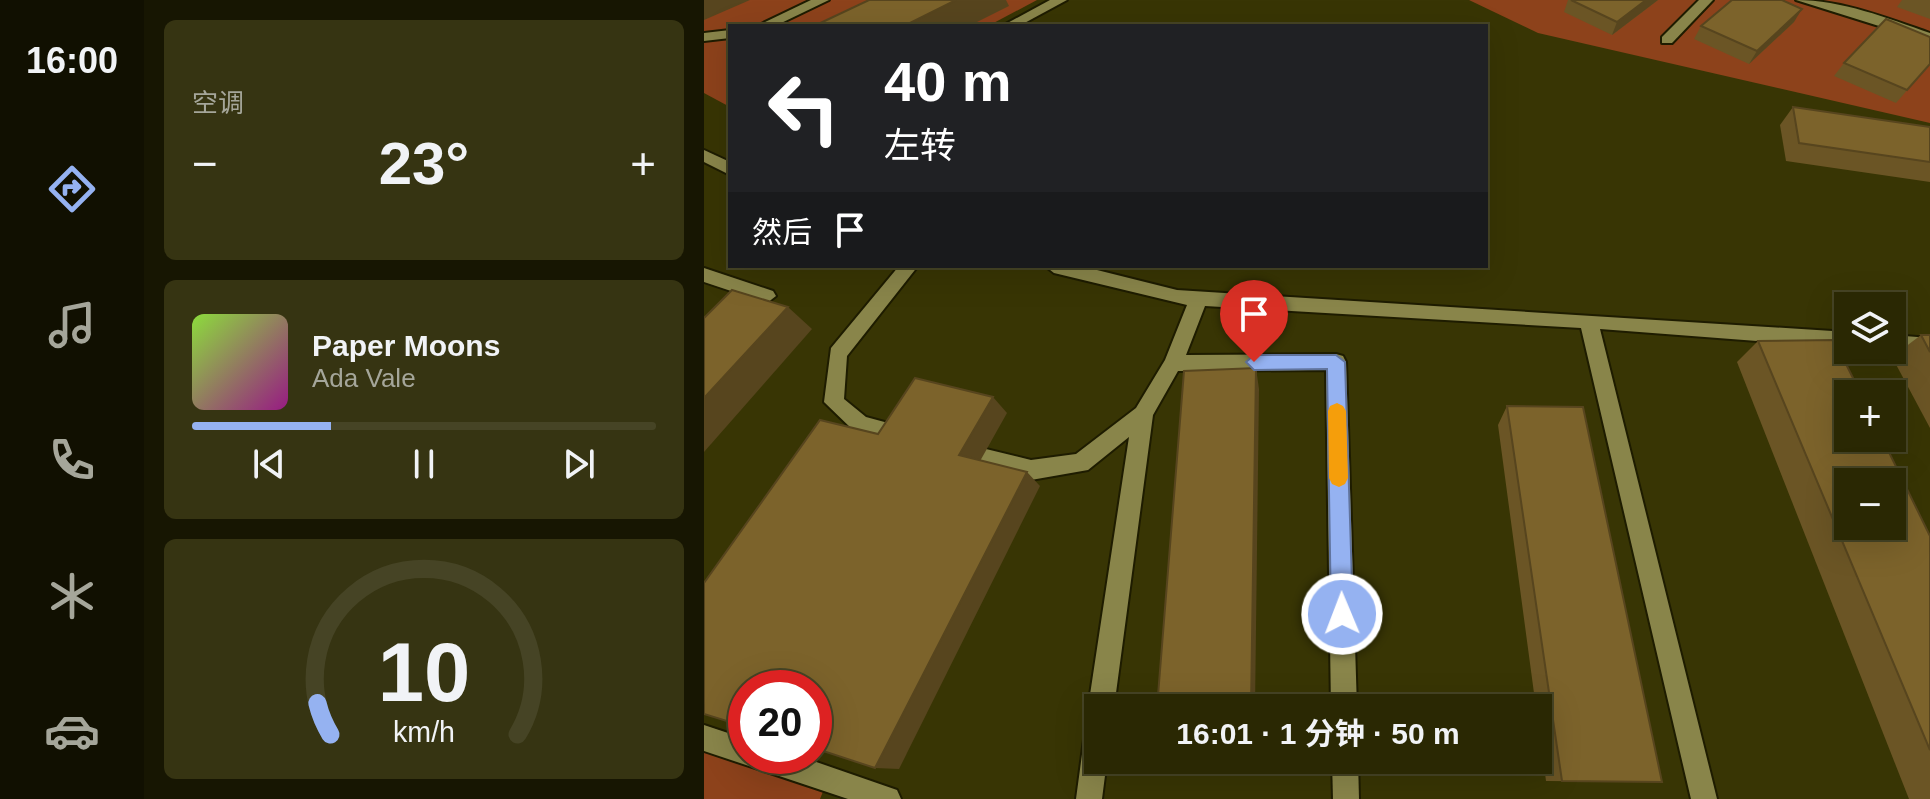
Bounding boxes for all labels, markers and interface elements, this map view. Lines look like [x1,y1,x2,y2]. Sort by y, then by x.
text: 16:00 [26,40,118,81]
text: 40 m [884,50,1012,113]
icon: left [752,56,856,160]
text: 空调 [192,88,244,118]
text: 左转 [884,125,956,166]
text: 23° [379,130,469,197]
text: − [192,139,218,188]
text: + [630,139,656,188]
icon: directions [44,161,100,217]
icon: arrive [828,208,872,252]
text: 然后 [752,216,812,249]
pin [1220,280,1288,362]
icon: arrive [1232,292,1276,336]
map controls [1834,292,1906,540]
button: layers [1834,292,1906,364]
icon: music [44,297,100,353]
text: Paper Moons [312,329,500,362]
text: Ada Vale [312,363,416,393]
button: + [1834,380,1906,452]
icon: phone [44,432,100,488]
icon: previous [247,442,291,486]
icon: pause [402,442,446,486]
icon: next [557,442,601,486]
button: − [1834,468,1906,540]
icon: climate [44,568,100,624]
position arrow [1300,572,1384,656]
text: 10 [378,626,470,719]
speed limit sign: 20 [728,670,832,774]
icon: car [44,703,100,759]
text: km/h [393,716,455,748]
text: 16:01 · 1 分钟 · 50 m [1176,717,1460,750]

